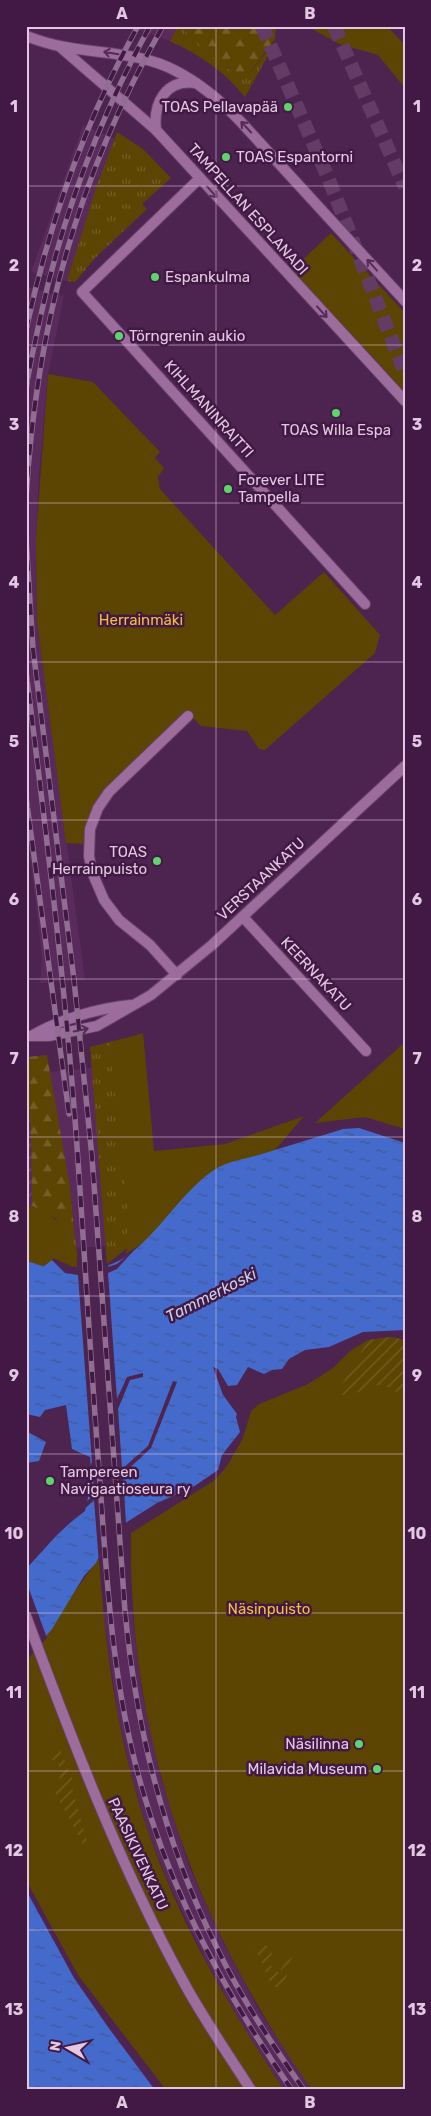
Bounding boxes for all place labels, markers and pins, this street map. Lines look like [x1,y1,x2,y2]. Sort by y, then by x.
place label: TOAS Pellavapää [162,98,278,116]
marker: TOAS Pellavapää [282,101,294,113]
place label: TOAS Espantorni [236,148,353,166]
marker: TOAS Espantorni [220,151,232,163]
place label: Espankulma [165,268,250,286]
marker: Espankulma [149,271,161,283]
place label: Törngrenin aukio [129,327,245,345]
marker: Törngrenin aukio [113,330,125,342]
marker: TOAS Willa Espa [330,407,342,419]
place label: TOAS Willa Espa [281,421,391,439]
place label: Forever LITE Tampella [238,471,325,506]
marker: Forever LITE Tampella [222,483,234,495]
place label: TOAS Herrainpuisto [52,843,147,878]
marker: TOAS Herrainpuisto [151,855,163,867]
place label: Tampereen Navigaatioseura ry [60,1463,191,1498]
marker: Tampereen Navigaatioseura ry [44,1475,56,1487]
place label: Näsilinna [285,1735,349,1753]
marker: Näsilinna [353,1738,365,1750]
place label: Milavida Museum [248,1760,367,1778]
marker: Milavida Museum [371,1763,383,1775]

